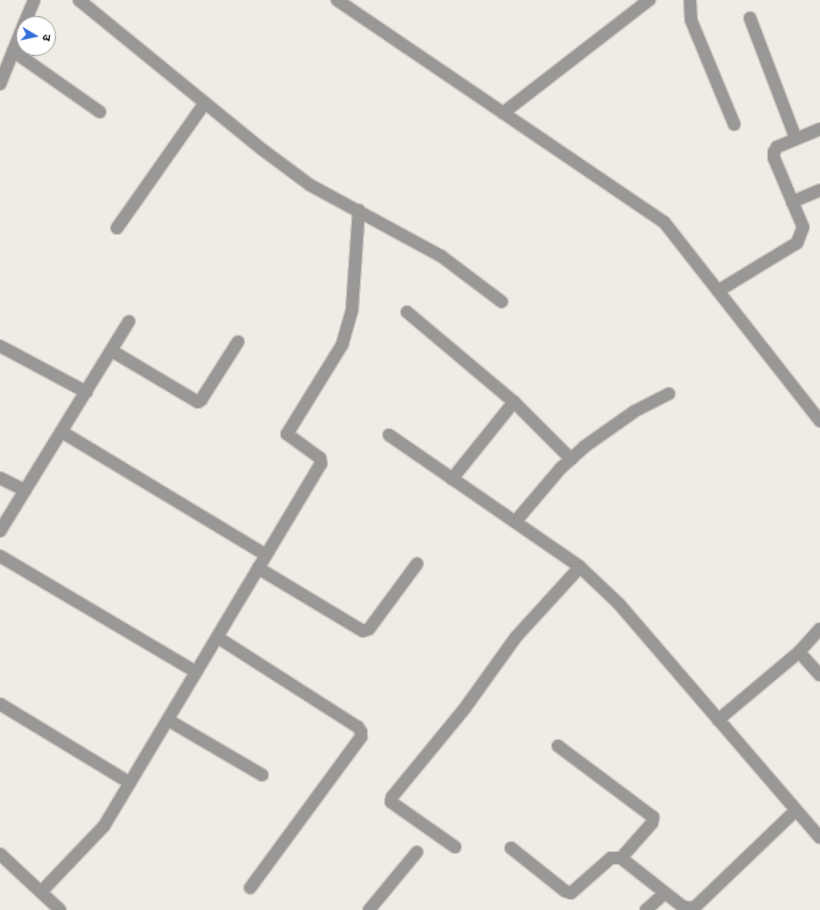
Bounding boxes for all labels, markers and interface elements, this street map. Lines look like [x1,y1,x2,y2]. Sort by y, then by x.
north arrow [16,16,56,56]
text: उ [40,34,54,42]

